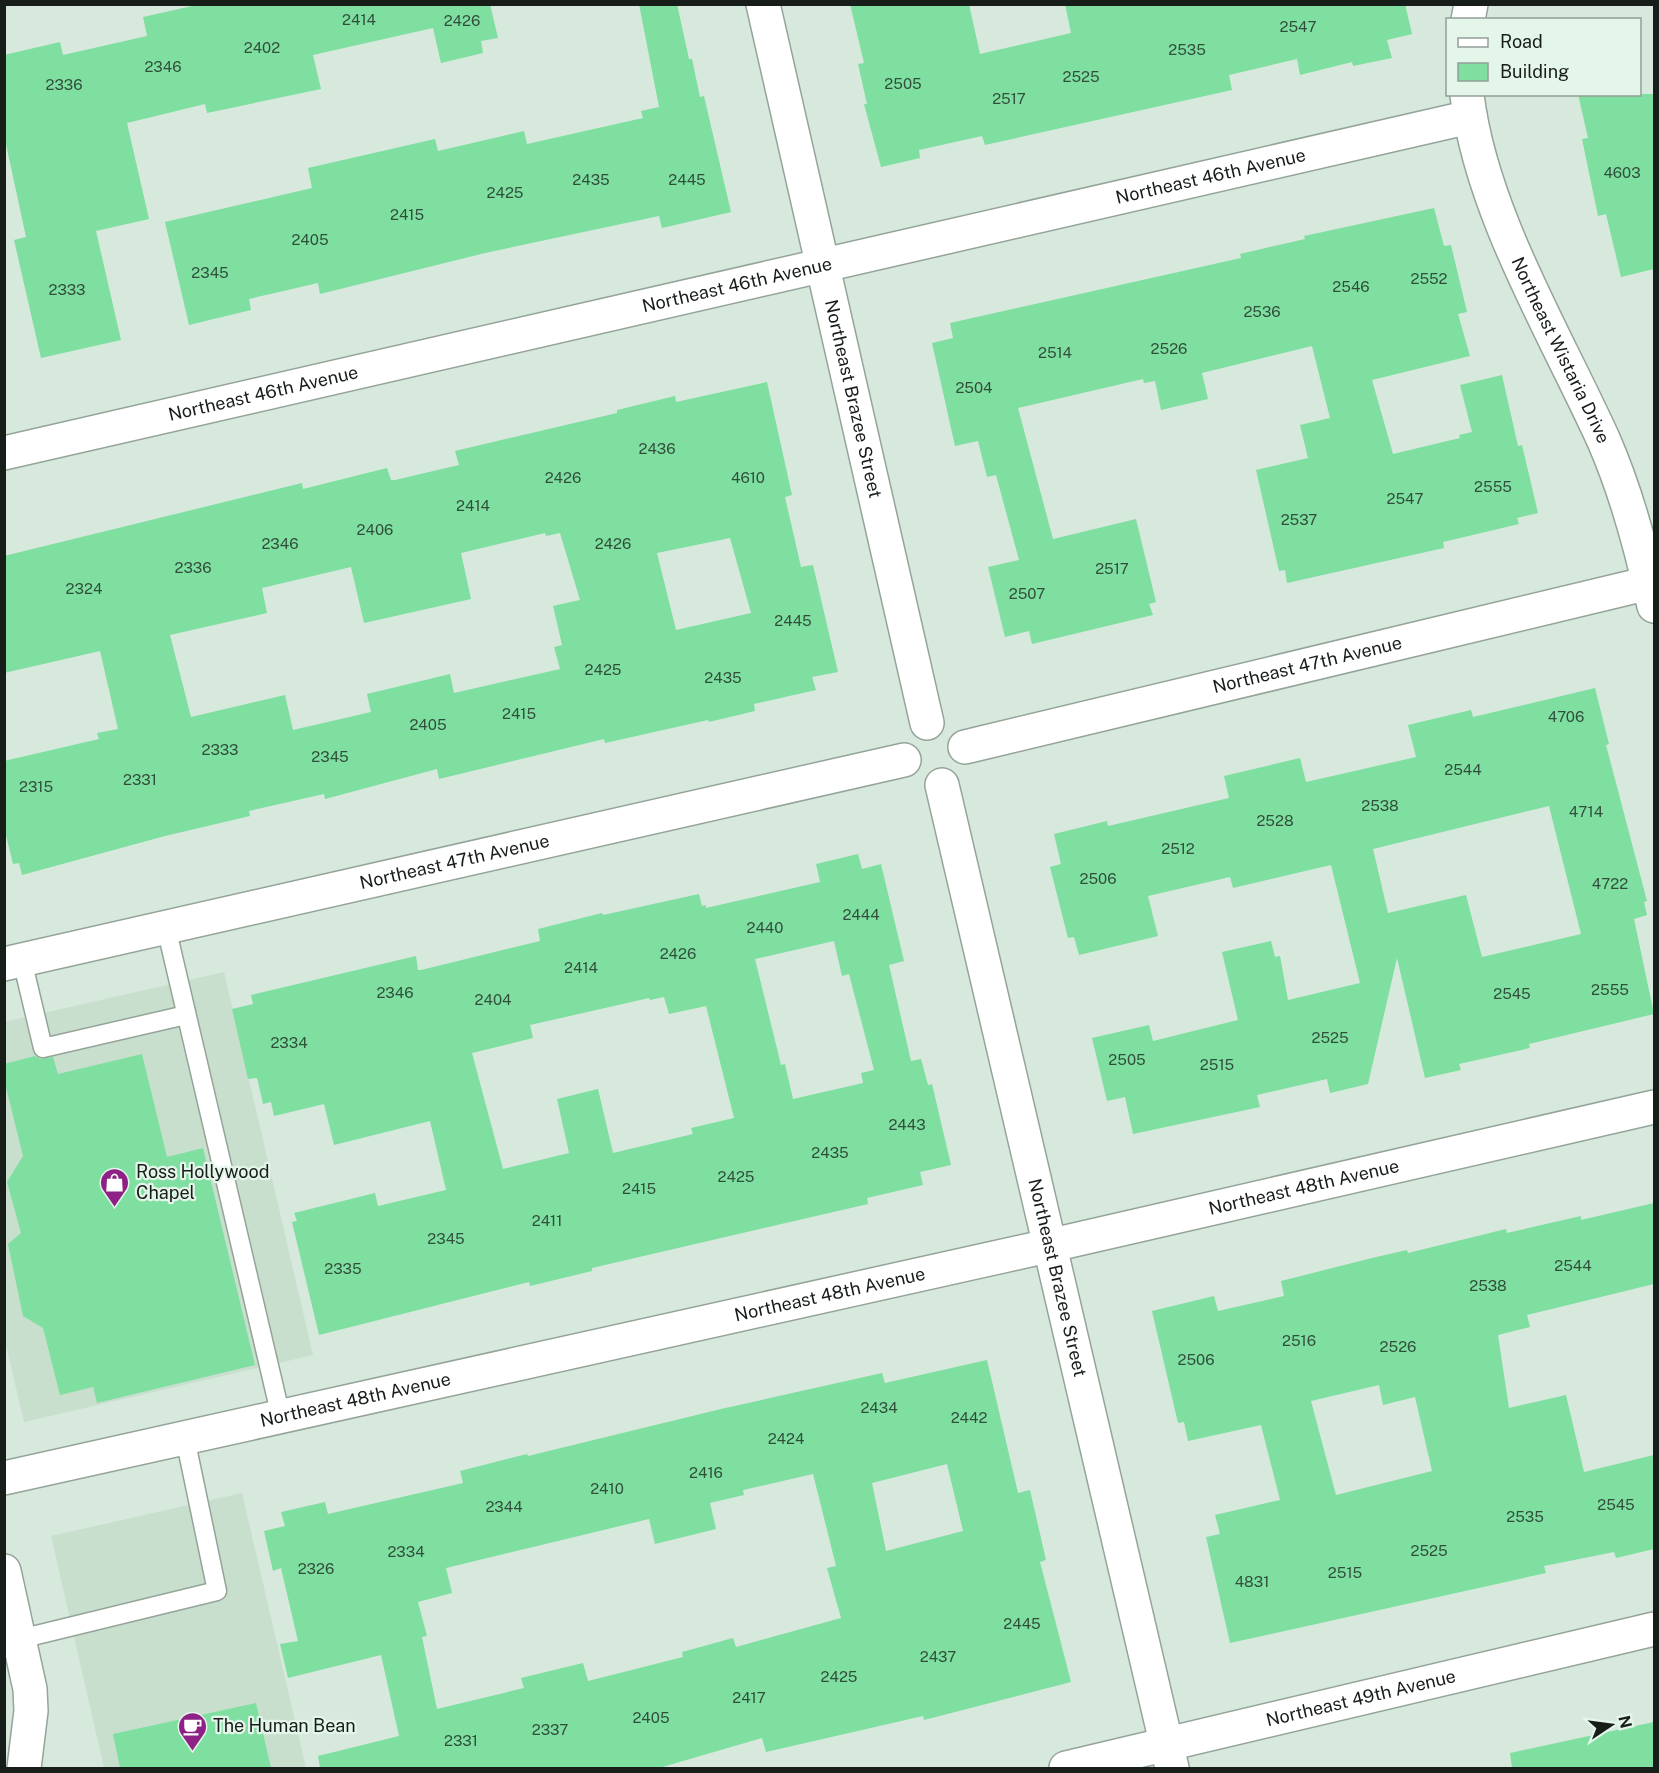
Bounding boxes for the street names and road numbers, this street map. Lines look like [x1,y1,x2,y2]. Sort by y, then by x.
street label: Northeast 46th Avenue [1114,144,1308,208]
street label: Northeast 46th Avenue [640,253,834,316]
street label: Northeast Wistaria Drive [1507,254,1615,446]
street label: Northeast Brazee Street [821,298,886,500]
street label: Northeast 46th Avenue [166,361,360,425]
street label: Northeast 47th Avenue [1210,632,1404,697]
street label: Northeast 47th Avenue [358,830,551,893]
street label: Northeast 48th Avenue [1207,1155,1401,1219]
street label: Northeast Brazee Street [1024,1176,1091,1379]
street label: Northeast 48th Avenue [732,1263,927,1325]
street label: Northeast 48th Avenue [258,1368,453,1431]
street label: Northeast 49th Avenue [1264,1665,1458,1730]

